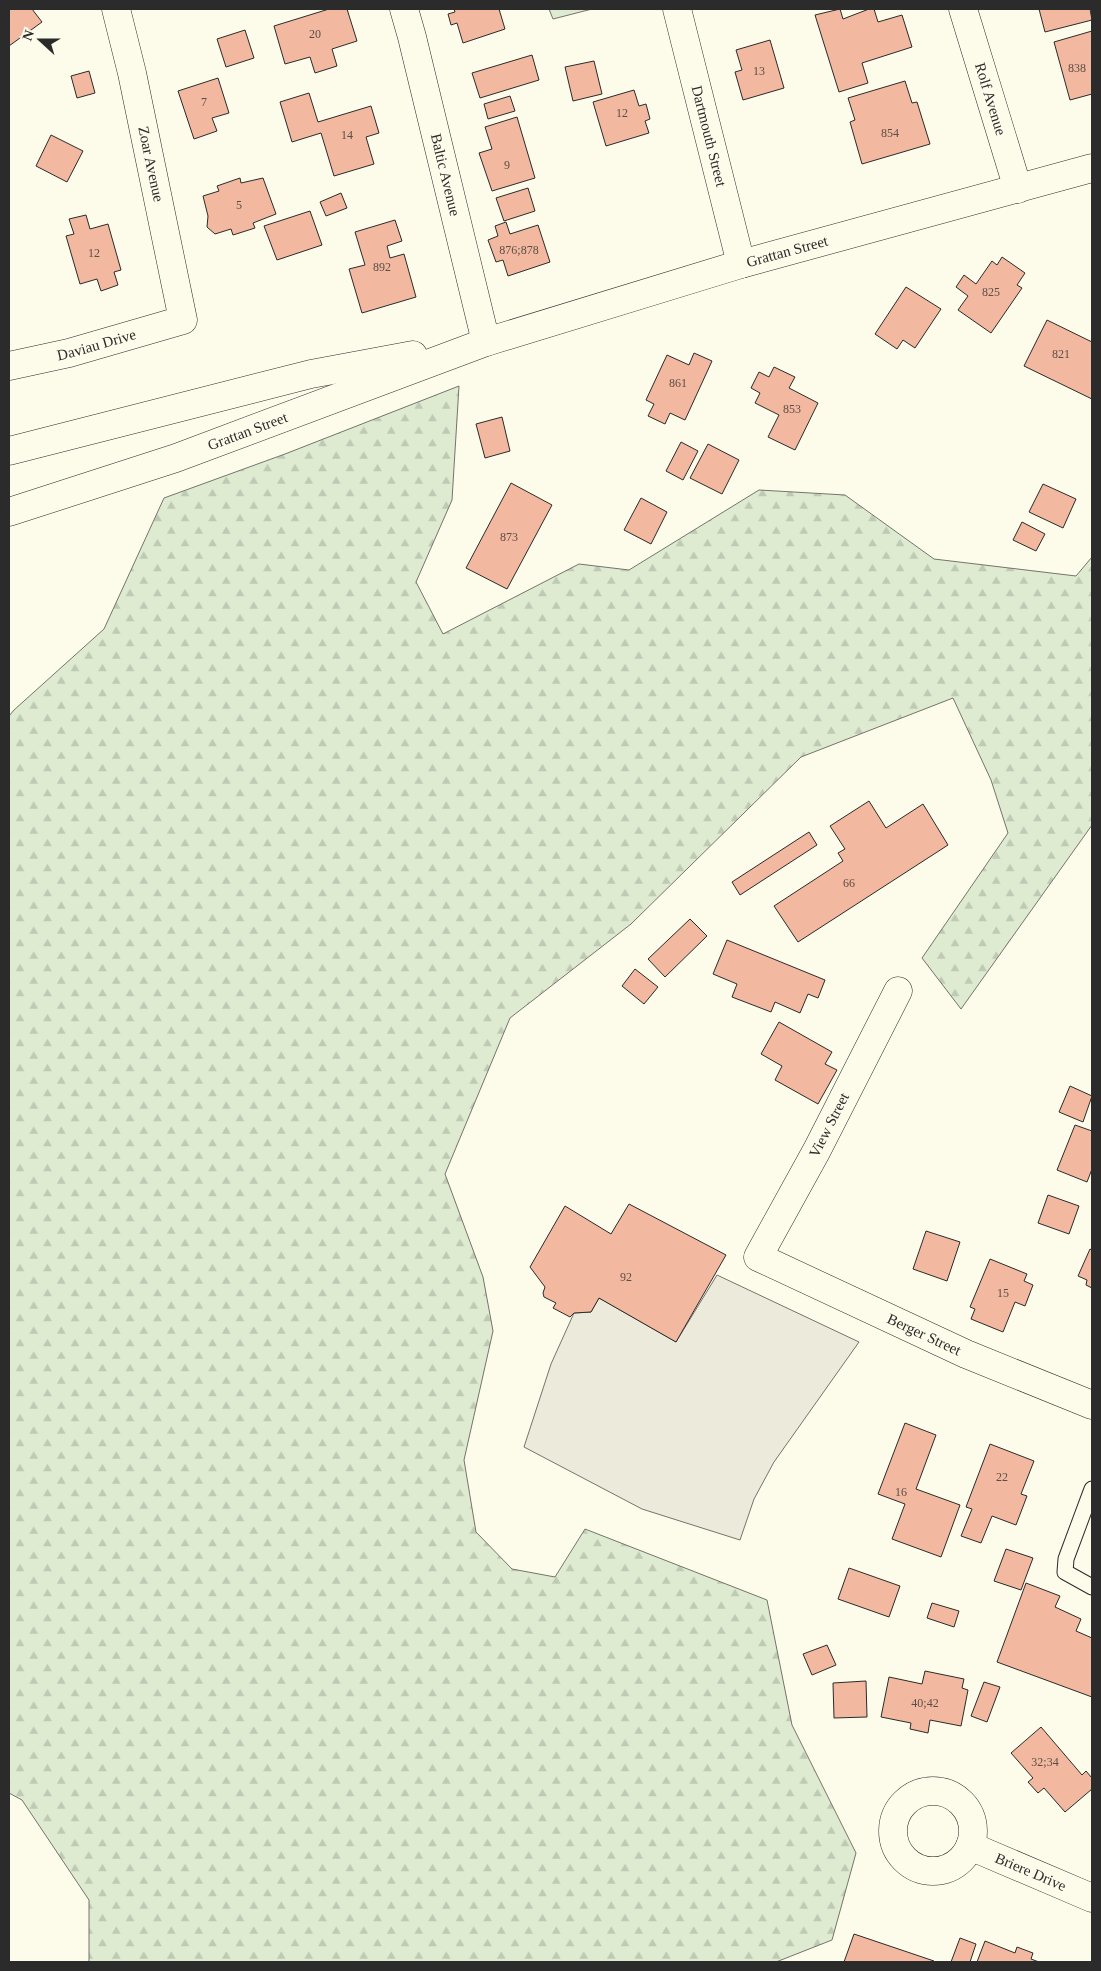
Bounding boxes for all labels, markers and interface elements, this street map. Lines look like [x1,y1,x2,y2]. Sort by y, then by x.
north arrow [15,15,65,65]
house number: 20 [309,27,321,41]
text: N [20,28,37,43]
street label: Rolf Avenue [972,61,1009,138]
house number: 838 [1068,61,1086,75]
house number: 13 [753,64,765,78]
street label: Dartmouth Street [688,84,729,189]
house number: 7 [201,95,207,109]
house number: 12 [616,106,628,120]
street label: Zoar Avenue [135,125,167,204]
house number: 854 [881,126,899,140]
house number: 14 [341,128,353,142]
street label: Baltic Avenue [428,132,463,218]
house number: 9 [504,158,510,172]
house number: 5 [236,198,242,212]
street label: Grattan Street [745,232,830,270]
house number: 876;878 [499,243,539,257]
house number: 12 [88,246,100,260]
house number: 892 [373,260,391,274]
house number: 825 [982,285,1000,299]
street label: Daviau Drive [56,326,138,363]
house number: 821 [1052,347,1070,361]
house number: 861 [669,376,687,390]
house number: 853 [783,402,801,416]
street label: Grattan Street [206,409,290,453]
house number: 873 [500,530,518,544]
house number: 66 [843,876,855,890]
street label: View Street [806,1089,852,1160]
house number: 92 [620,1270,632,1284]
house number: 15 [997,1286,1009,1300]
street label: Berger Street [885,1310,964,1359]
house number: 22 [996,1470,1008,1484]
house number: 16 [895,1485,907,1499]
house number: 40;42 [911,1696,939,1710]
house number: 32;34 [1031,1755,1059,1769]
street label: Briere Drive [993,1850,1069,1894]

